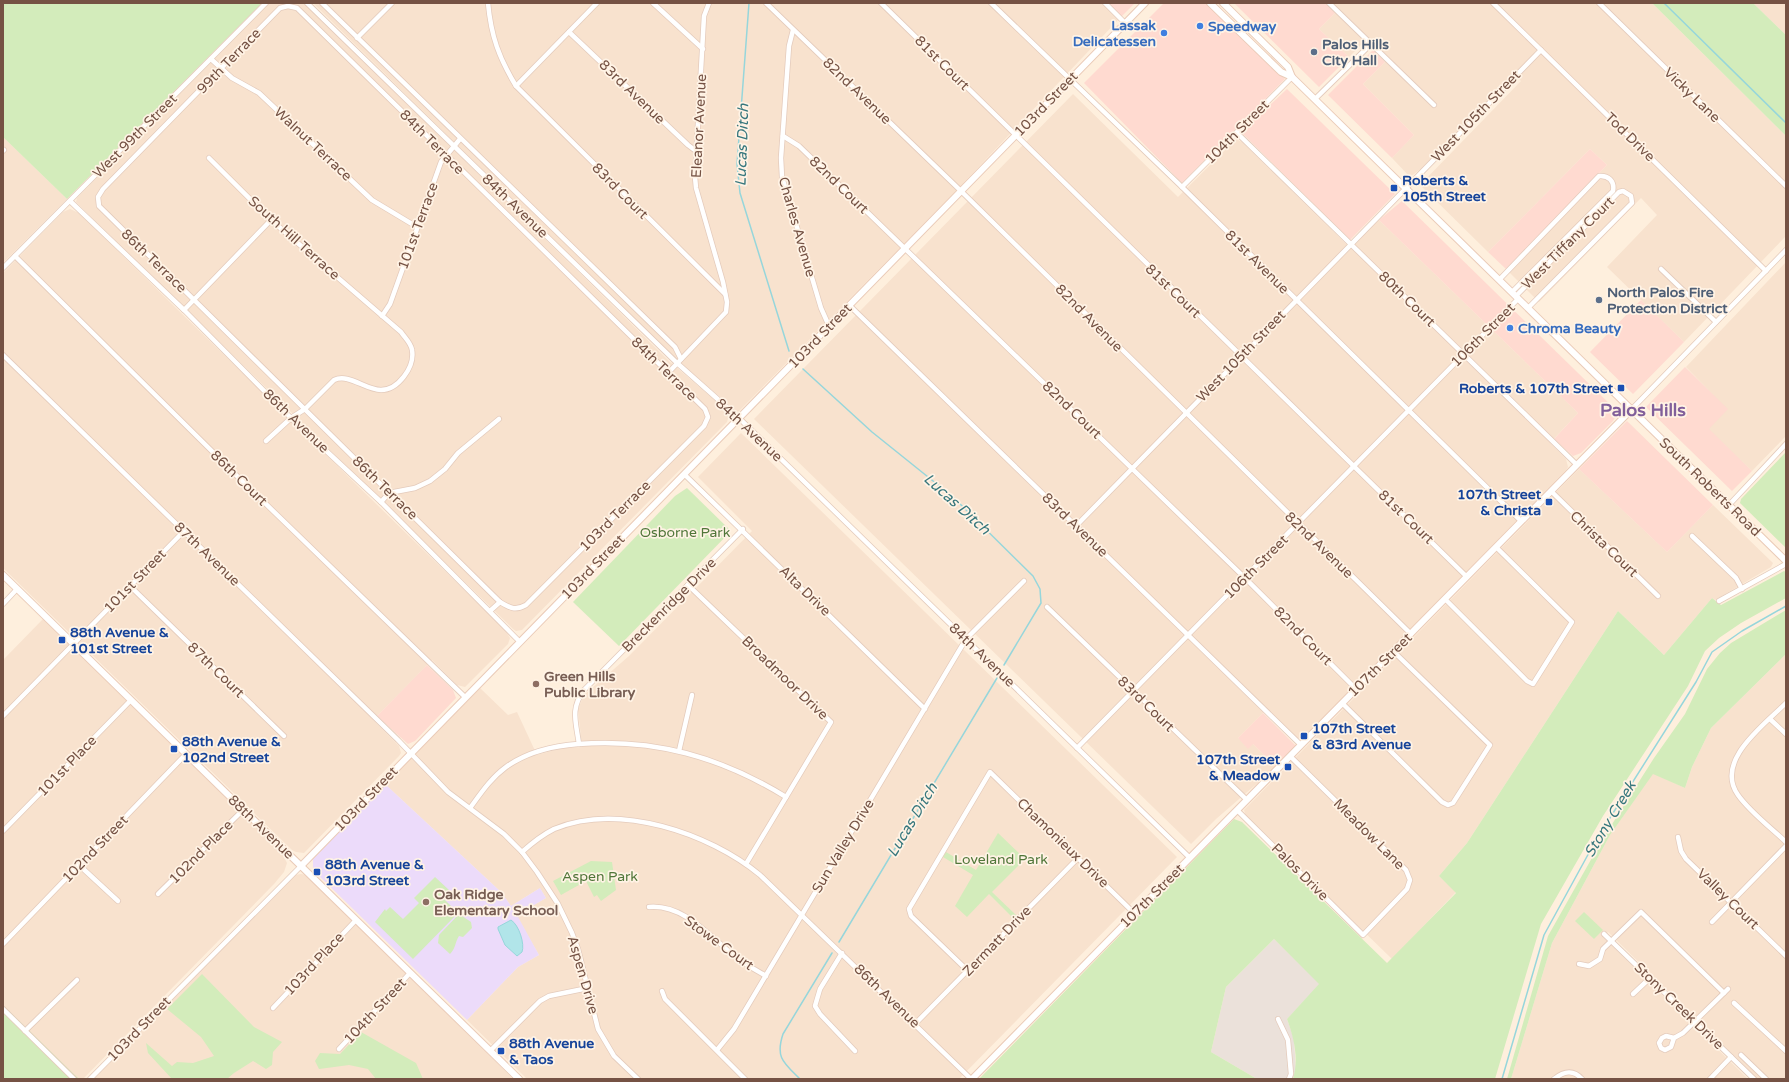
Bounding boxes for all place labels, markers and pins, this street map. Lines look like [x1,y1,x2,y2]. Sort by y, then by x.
place label: Lassak Delicatessen [1073,17,1156,50]
place label: Speedway [1208,18,1277,35]
marker: Speedway [1195,21,1205,31]
marker: Lassak Delicatessen [1159,28,1169,38]
place label: Palos Hills City Hall [1322,36,1389,69]
marker: Palos Hills City Hall [1309,47,1319,57]
place label: Roberts & 105th Street [1402,172,1487,205]
marker: Roberts & 105th Street [1389,183,1399,193]
place label: North Palos Fire Protection District [1607,284,1728,317]
marker: North Palos Fire Protection District [1594,295,1604,305]
place label: Chroma Beauty [1518,320,1621,337]
marker: Chroma Beauty [1505,323,1515,333]
place label: Roberts & 107th Street [1459,380,1614,397]
marker: Roberts & 107th Street [1616,383,1626,393]
place label: 107th Street & Christa [1457,486,1542,519]
marker: 107th Street & Christa [1544,497,1554,507]
place label: 88th Avenue & 101st Street [70,624,169,657]
marker: 88th Avenue & 101st Street [57,635,67,645]
place label: Green Hills Public Library [544,668,636,701]
marker: Green Hills Public Library [531,679,541,689]
place label: 107th Street & 83rd Avenue [1312,720,1411,753]
marker: 107th Street & 83rd Avenue [1299,731,1309,741]
place label: 88th Avenue & 102nd Street [182,733,281,766]
marker: 88th Avenue & 102nd Street [169,744,179,754]
place label: 107th Street & Meadow [1196,751,1281,784]
marker: 107th Street & Meadow [1283,762,1293,772]
place label: 88th Avenue & 103rd Street [325,856,424,889]
marker: 88th Avenue & 103rd Street [312,867,322,877]
place label: Oak Ridge Elementary School [434,886,558,919]
marker: Oak Ridge Elementary School [421,897,431,907]
place label: 88th Avenue & Taos [509,1035,594,1068]
marker: 88th Avenue & Taos [496,1046,506,1056]

